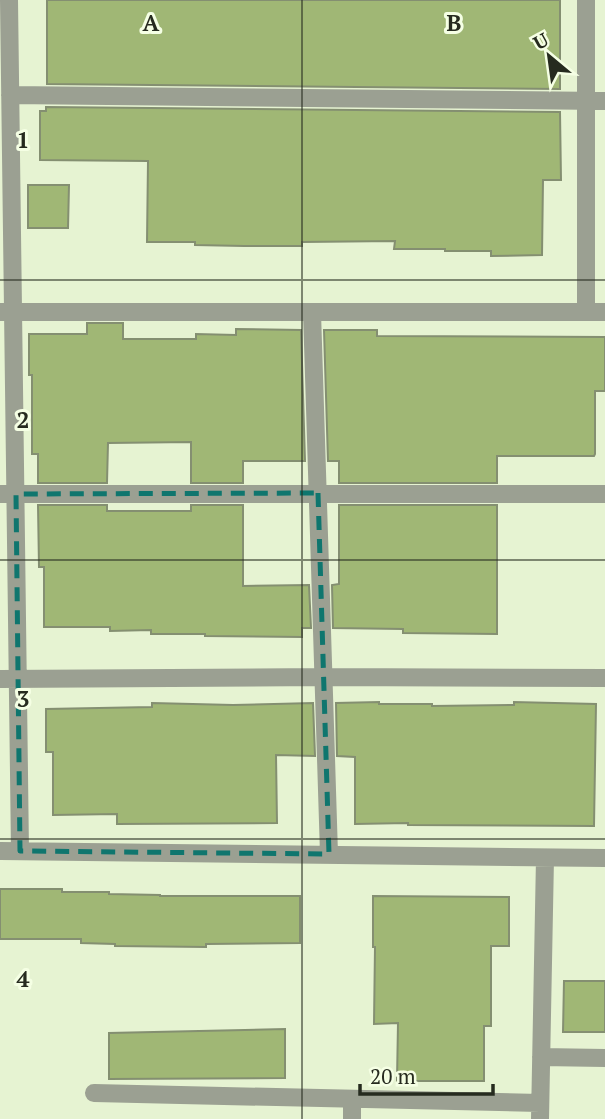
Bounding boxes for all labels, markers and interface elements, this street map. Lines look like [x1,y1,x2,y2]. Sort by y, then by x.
text: A [143,7,160,38]
text: B [447,7,462,38]
north arrow [514,21,584,91]
text: U [529,26,553,55]
text: 1 [17,124,30,155]
text: 2 [17,404,30,435]
text: 3 [17,683,30,714]
text: 4 [17,963,30,994]
scale bar [360,1052,493,1096]
text: 20 m [370,1062,416,1090]

